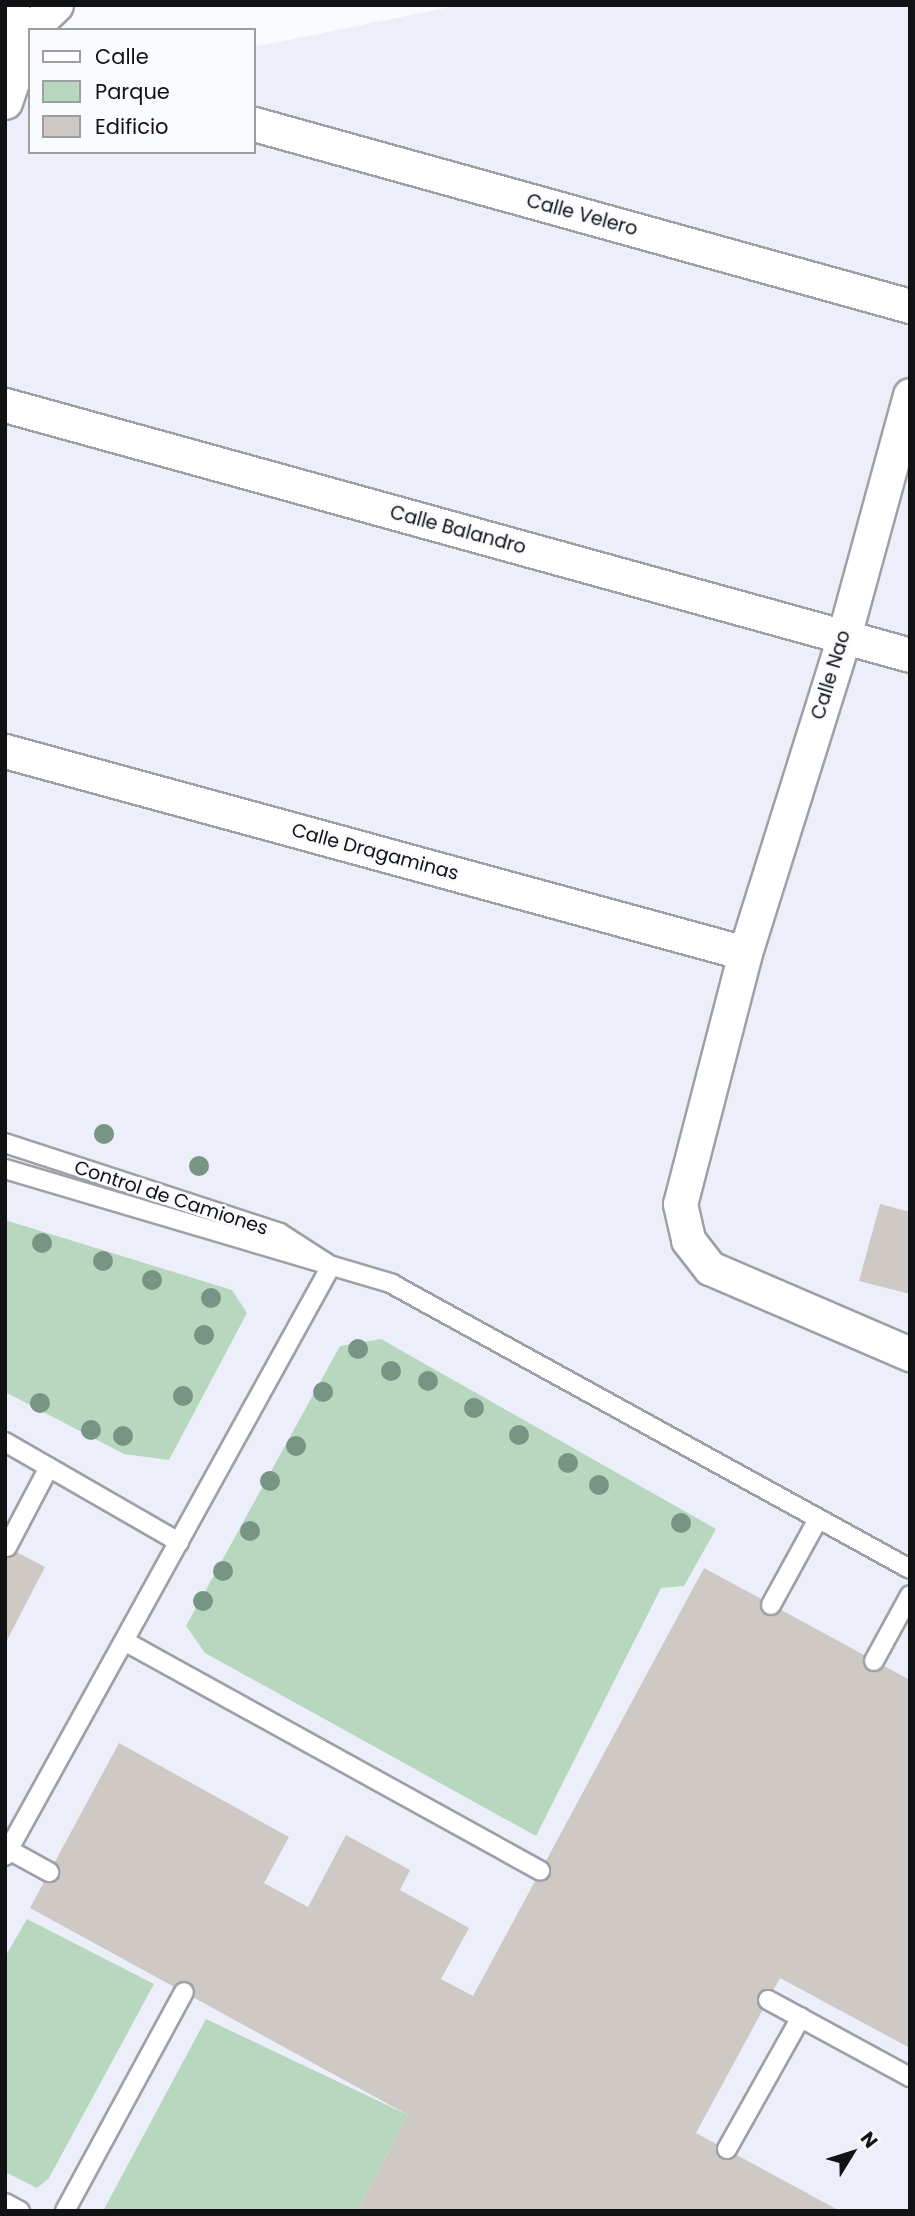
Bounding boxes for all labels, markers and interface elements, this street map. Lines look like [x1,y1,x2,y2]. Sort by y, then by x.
legend [28,28,256,154]
text: Calle [95,42,149,71]
text: Parque [95,77,170,106]
text: Edificio [95,112,169,141]
street label: Calle Velero [524,189,640,241]
street label: Calle Balandro [387,501,529,559]
street label: Calle Nao [807,628,855,722]
street label: Calle Dragaminas [289,819,461,885]
street label: Control de Camiones [71,1156,271,1240]
north arrow [817,2118,887,2188]
text: N [854,2126,884,2154]

